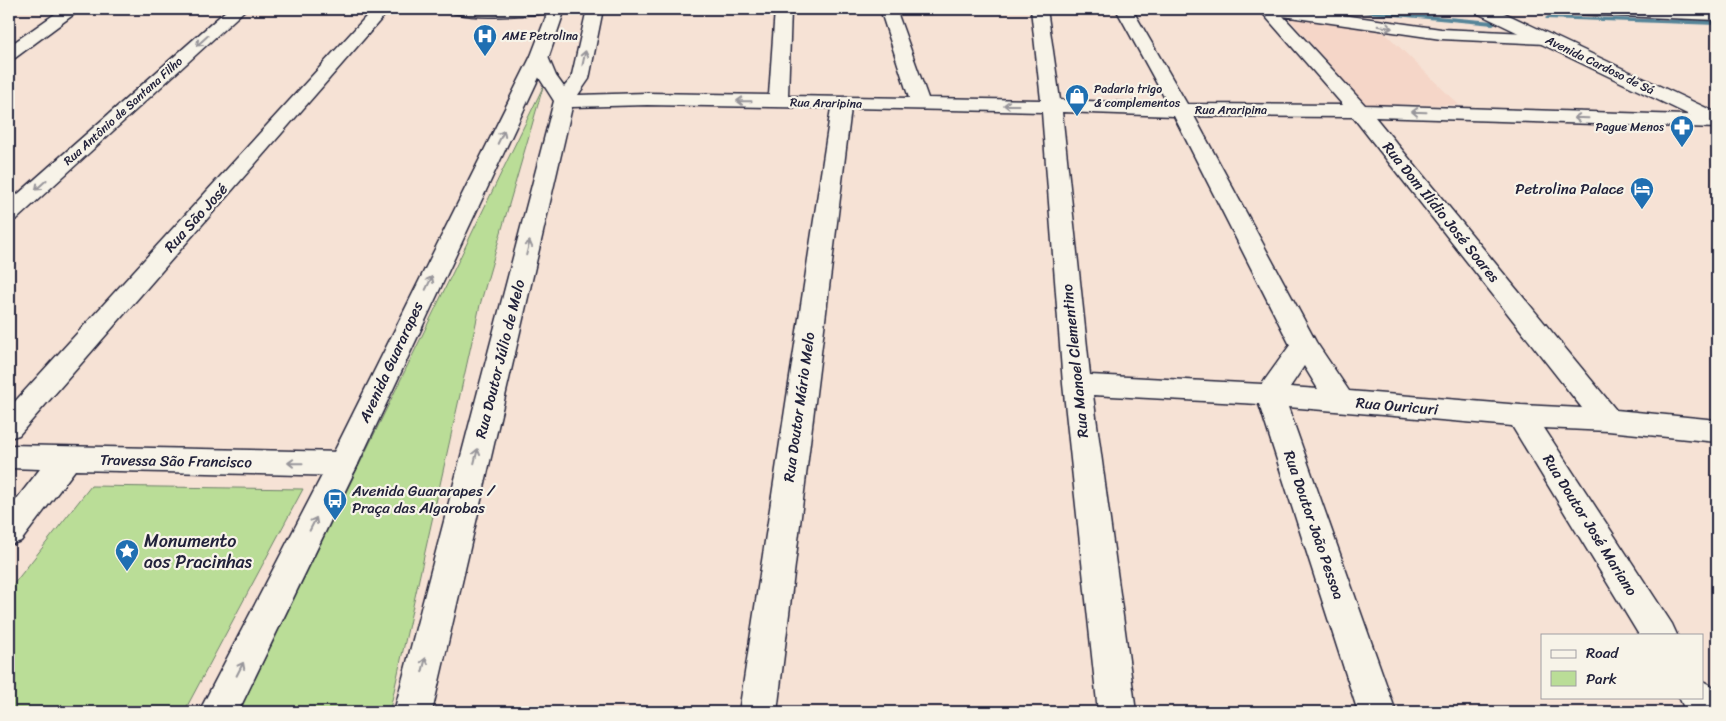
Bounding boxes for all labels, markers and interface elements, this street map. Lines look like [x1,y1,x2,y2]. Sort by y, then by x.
hospital icon: AME Petrolina [472,23,498,57]
one-way arrow [1377,23,1393,33]
place label: AME Petrolina [501,25,578,47]
street label: Avenida Cardoso de Sá [1541,29,1658,101]
one-way arrow [195,35,208,47]
street label: Rua Antônio de Santana Filho [58,51,188,171]
one-way arrow [580,51,590,67]
place label: Padaria trigo & complementos [1094,78,1181,114]
shop icon: Padaria trigo & complementos [1064,83,1090,117]
street label: Rua Araripina [790,91,862,115]
one-way arrow [736,96,752,106]
street label: Rua Araripina [1195,99,1267,121]
one-way arrow [1004,100,1020,110]
one-way arrow [1411,108,1427,117]
one-way arrow [1573,113,1590,123]
pharmacy icon: Pague Menos [1669,114,1695,148]
place label: Pague Menos [1595,116,1664,138]
one-way arrow [497,130,506,145]
street label: Rua Dom Ilídio José Soares [1376,136,1507,289]
place label: Petrolina Palace [1515,176,1624,202]
hotel icon: Petrolina Palace [1629,176,1655,210]
street label: Rua São José [158,177,235,259]
one-way arrow [35,179,48,190]
one-way arrow [524,240,533,256]
one-way arrow [425,275,435,290]
street label: Rua Doutor Júlio de Melo [468,276,532,441]
street label: Rua Manoel Clementino [1054,282,1096,439]
street label: Avenida Guararapes [351,297,430,428]
street label: Rua Doutor Mário Melo [776,330,822,484]
street label: Rua Ouricuri [1355,389,1440,423]
street label: Travessa São Francisco [100,447,253,475]
street label: Rua Doutor João Pessoa [1276,447,1352,603]
one-way arrow [472,449,481,465]
street label: Rua Doutor José Mariano [1536,449,1645,601]
one-way arrow [287,458,303,468]
place label: Avenida Guararapes / Praça das Algarobas [351,478,496,521]
bus stop icon: Avenida Guararapes / Praça das Algarobas [322,487,348,521]
one-way arrow [308,516,318,531]
place label: Monumento aos Pracinhas [144,525,253,578]
place icon: Monumento aos Pracinhas [114,538,140,572]
legend [1541,634,1704,698]
text: Road [1586,640,1619,666]
one-way arrow [420,657,429,673]
one-way arrow [236,662,245,677]
text: Park [1586,666,1617,692]

